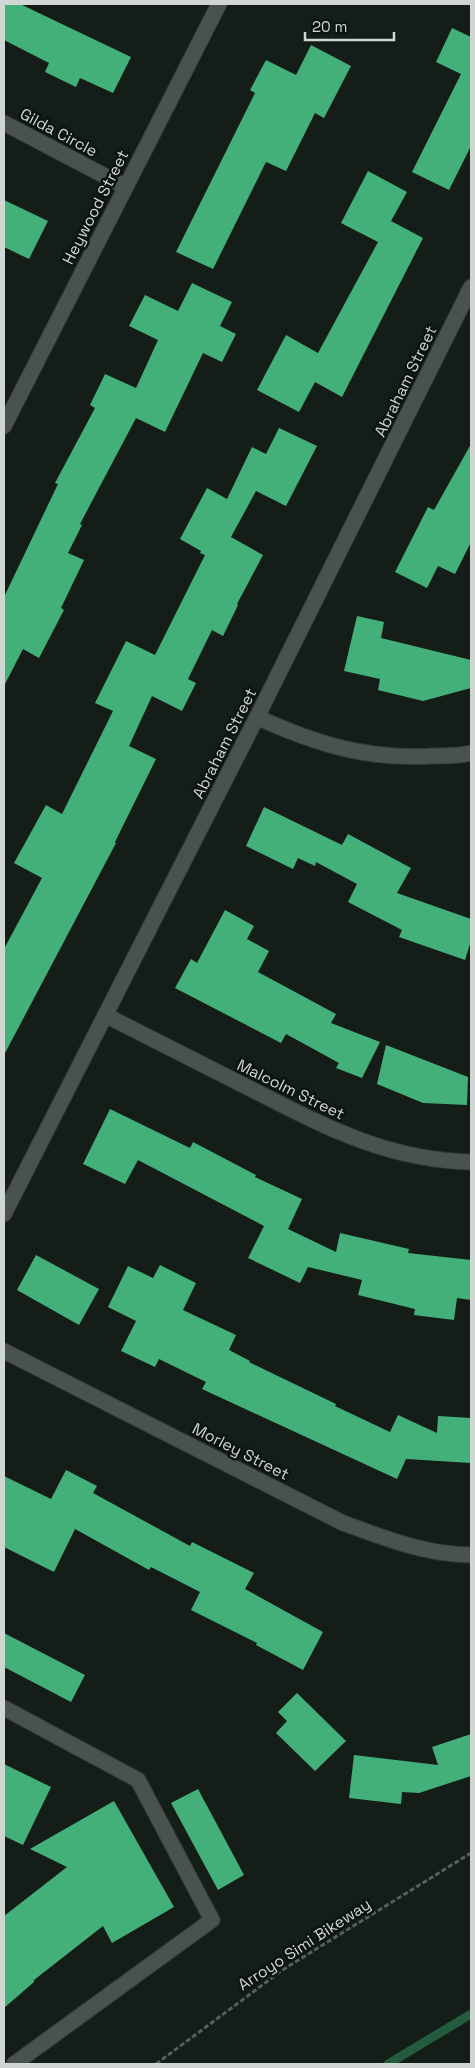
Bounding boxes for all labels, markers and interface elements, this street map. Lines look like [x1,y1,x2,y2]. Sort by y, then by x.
scale bar [305,10,394,42]
text: 20 m [312,17,347,36]
street label: Gilda Circle [16,103,101,162]
street label: Heywood Street [58,147,133,268]
street label: Abraham Street [369,322,441,440]
street label: Abraham Street [188,684,261,802]
street label: Malcolm Street [234,1054,348,1125]
street label: Morley Street [189,1418,293,1485]
street label: Arroyo Simi Bikeway [234,1894,375,1995]

